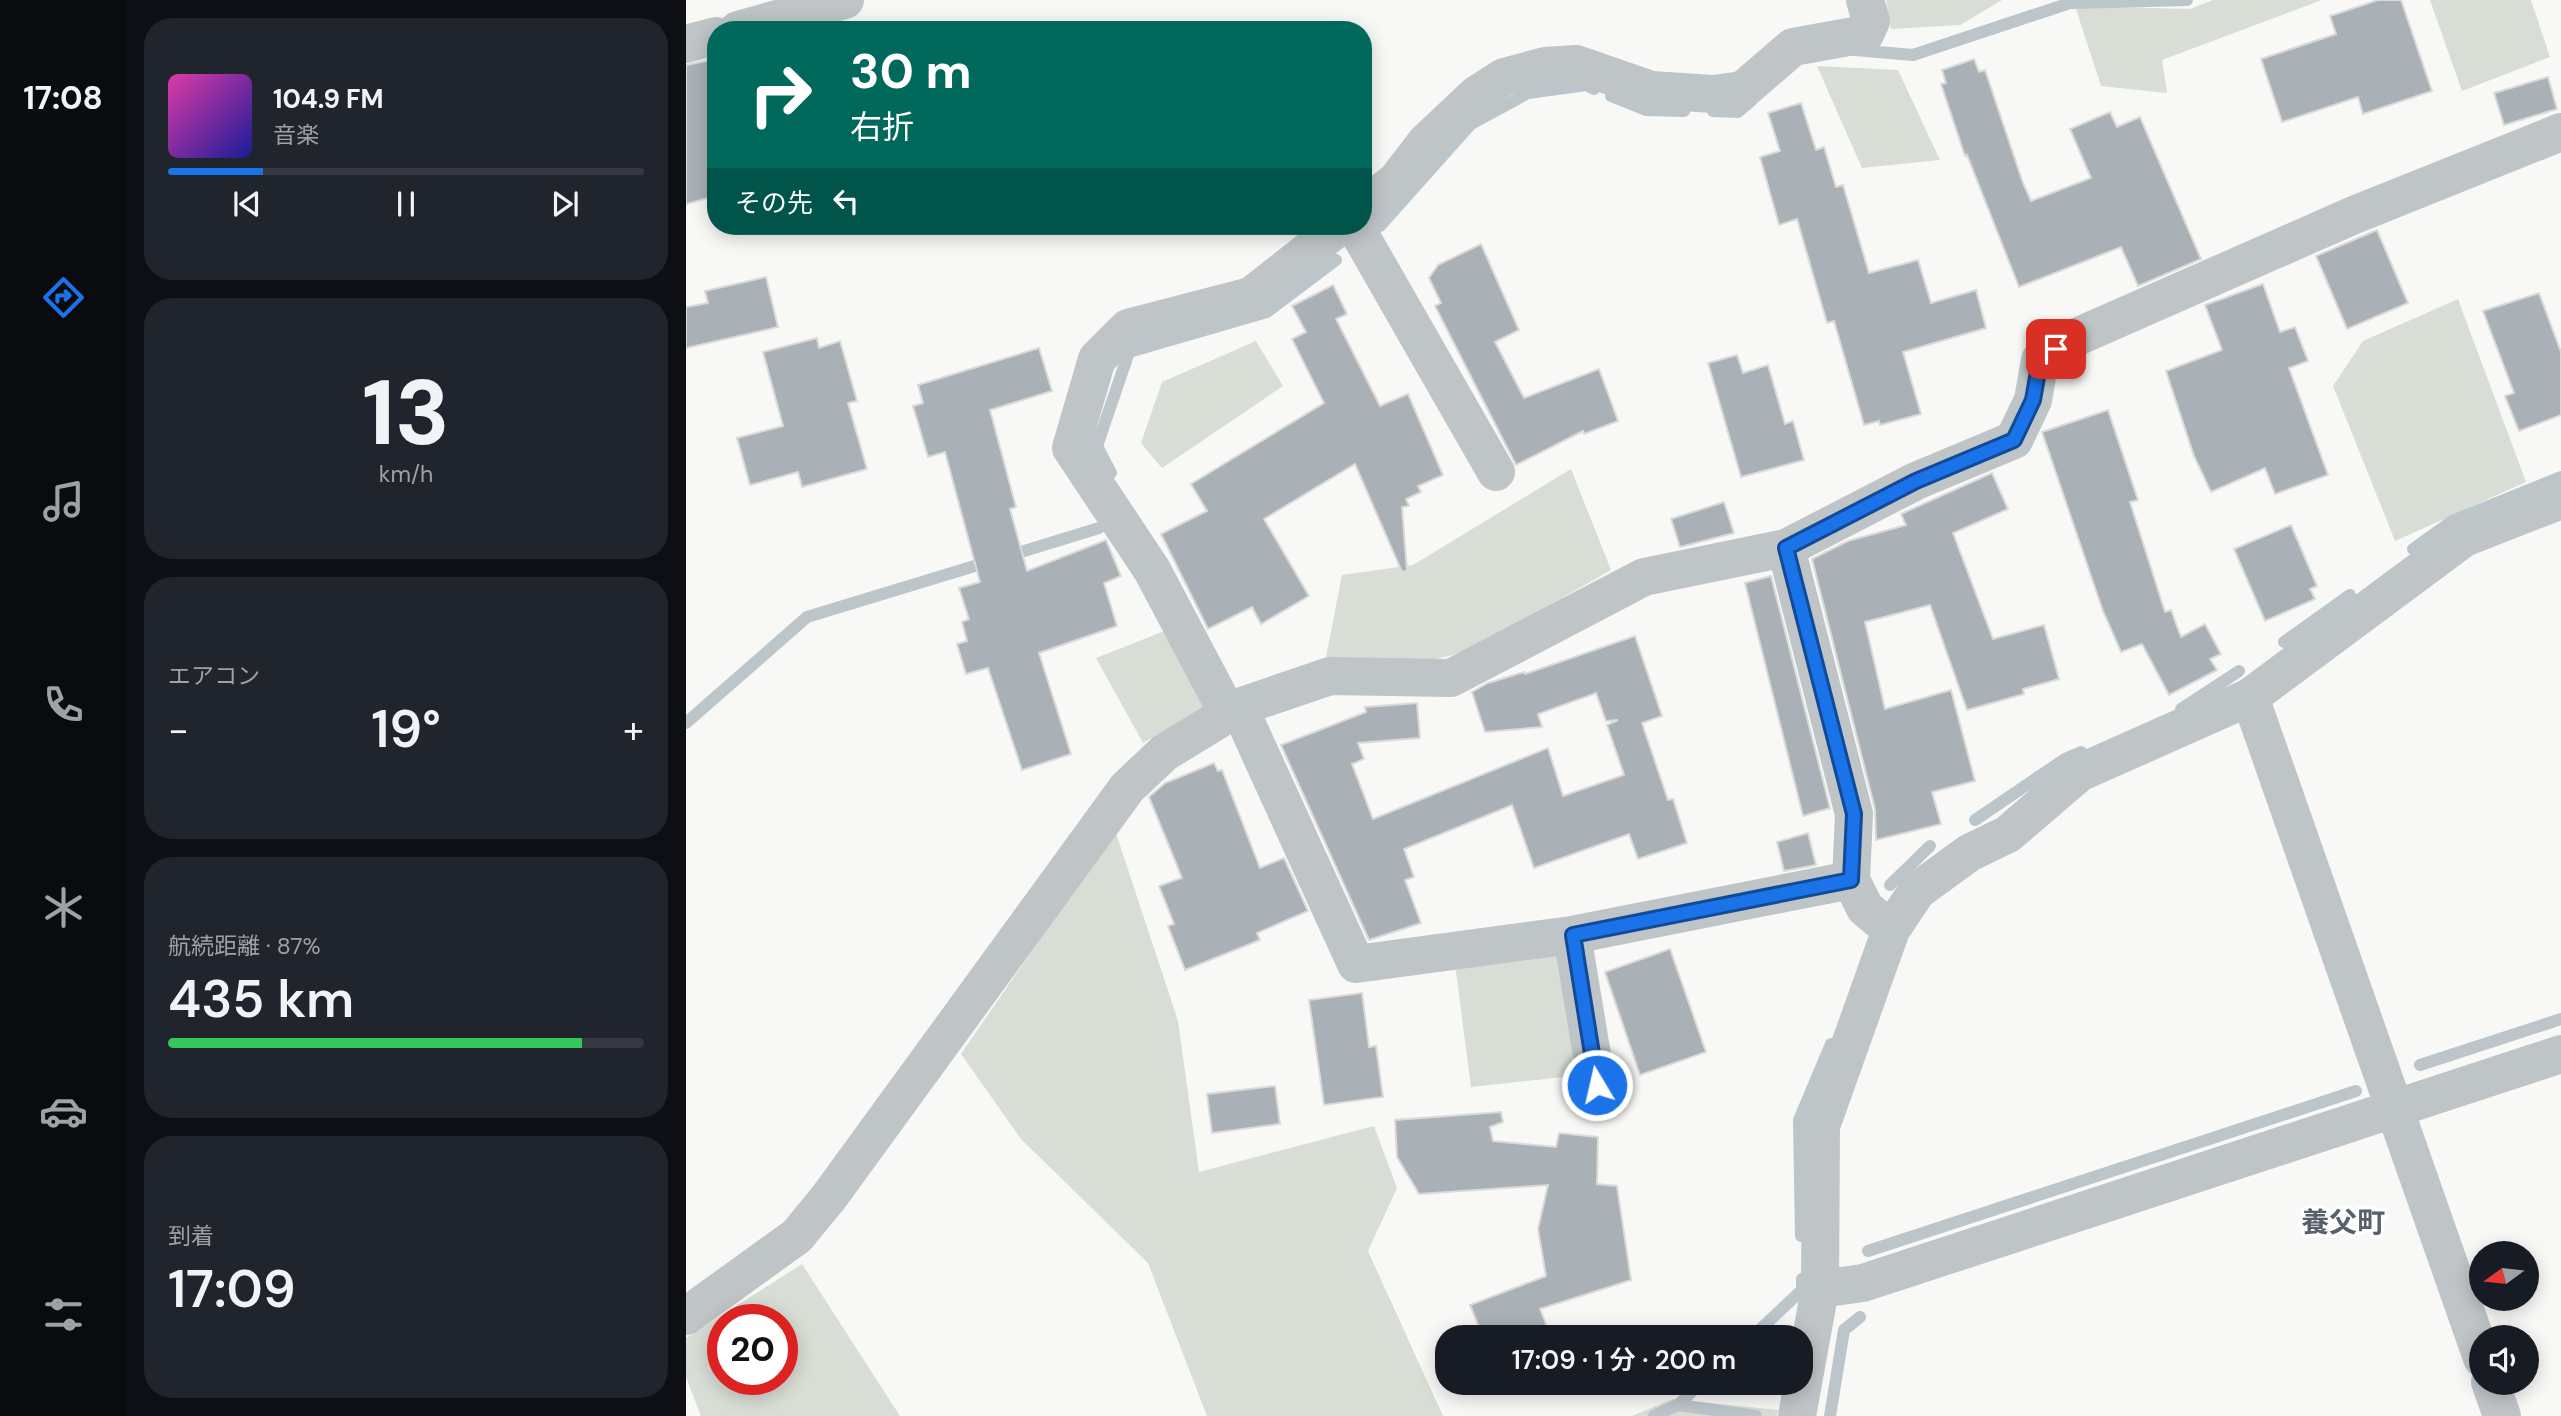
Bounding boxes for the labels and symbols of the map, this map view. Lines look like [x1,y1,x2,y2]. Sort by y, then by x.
pin [2026,319,2086,379]
position arrow [1560,1048,1634,1122]
district label: 養父町 [2301,1204,2385,1241]
north arrow [2469,1241,2539,1311]
speed limit sign: 20 [707,1304,798,1395]

